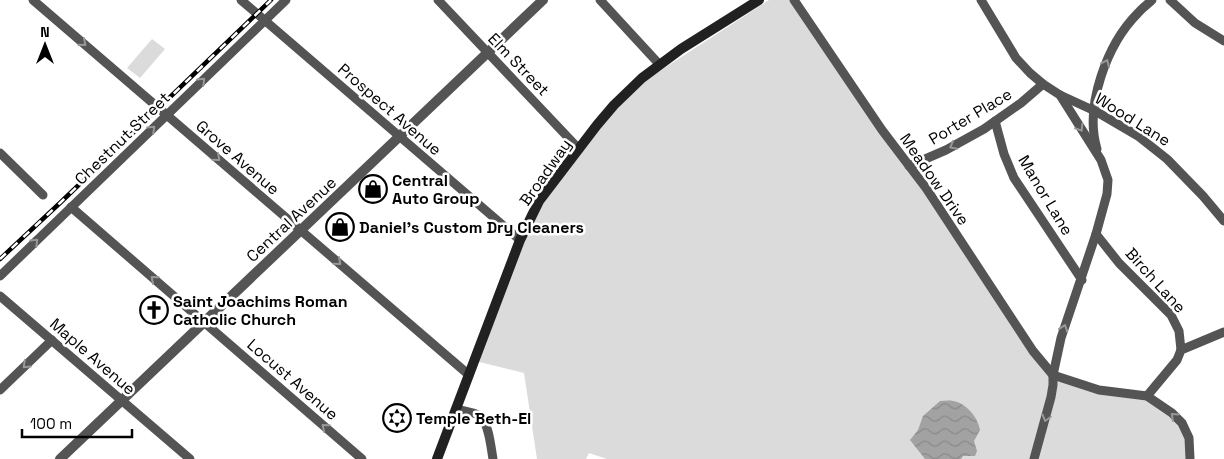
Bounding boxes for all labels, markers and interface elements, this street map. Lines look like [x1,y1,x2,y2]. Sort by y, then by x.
north arrow [20,20,70,70]
text: N [40,23,50,41]
street label: Elm Street [483,28,554,100]
one-way arrow [78,38,87,47]
street label: Prospect Avenue [334,59,446,160]
one-way arrow [1100,60,1110,69]
one-way arrow [197,78,206,87]
street label: Porter Place [925,83,1016,150]
street label: Chestnut Street [70,87,175,189]
street label: Wood Lane [1091,88,1174,151]
street label: Grove Avenue [192,115,284,199]
one-way arrow [1074,122,1084,131]
one-way arrow [147,126,156,135]
street label: Meadow Drive [895,129,974,229]
street label: Broadway [515,135,576,210]
one-way arrow [949,140,958,150]
street label: Manor Lane [1013,151,1078,239]
one-way arrow [212,153,221,162]
place label: Central Auto Group [392,170,479,209]
street label: Central Avenue [242,172,341,267]
shop icon: Central Auto Group [358,174,388,204]
shop icon: Daniel's Custom Dry Cleaners [325,212,355,242]
place label: Daniel's Custom Dry Cleaners [359,217,584,238]
one-way arrow [29,239,38,248]
street label: Birch Lane [1121,243,1191,317]
one-way arrow [332,256,341,265]
one-way arrow [151,276,160,284]
place label: Saint Joachims Roman Catholic Church [173,291,348,330]
church icon: Saint Joachims Roman Catholic Church [139,295,169,325]
street label: Maple Avenue [45,313,140,399]
one-way arrow [1058,324,1068,333]
street label: Locust Avenue [243,334,343,425]
one-way arrow [23,359,32,368]
synagogue icon: Temple Beth-El [382,403,412,433]
scale bar [22,406,132,438]
place label: Temple Beth-El [416,408,531,429]
one-way arrow [1170,412,1179,421]
one-way arrow [1041,413,1051,421]
text: 100 m [30,414,72,433]
one-way arrow [322,424,331,433]

